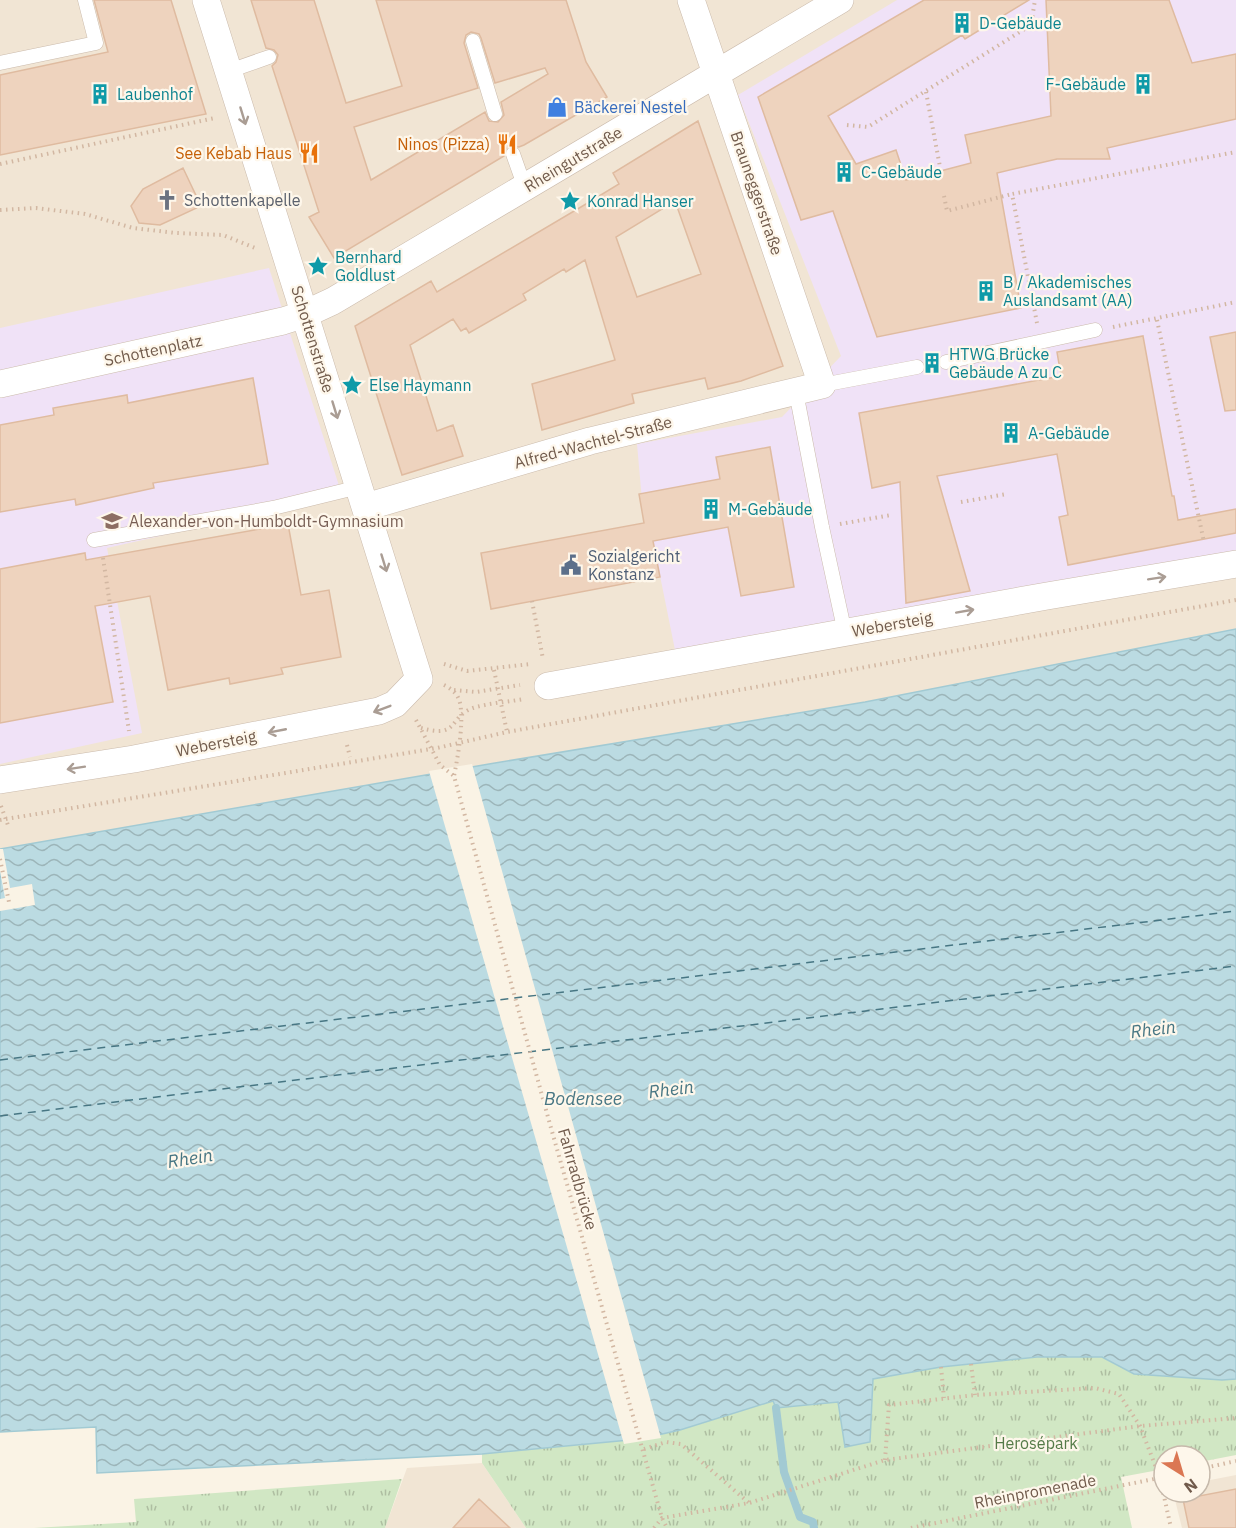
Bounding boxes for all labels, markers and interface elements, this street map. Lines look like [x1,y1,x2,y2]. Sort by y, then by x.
building icon: D-Gebäude [950,11,974,35]
place label: D-Gebäude [979,13,1062,33]
building icon: F-Gebäude [1131,72,1155,96]
place label: F-Gebäude [1046,74,1126,94]
building icon: Laubenhof [88,82,112,106]
place label: Laubenhof [117,84,193,104]
shop icon: Bäckerei Nestel [545,95,569,119]
place label: Bäckerei Nestel [574,97,687,117]
one-way arrow [239,106,250,125]
street label: Rheingutstraße [520,122,626,196]
street label: Brauneggerstraße [726,128,788,258]
restaurant icon: Ninos (Pizza) [495,132,519,156]
place label: Ninos (Pizza) [397,134,490,154]
restaurant icon: See Kebab Haus [297,141,321,165]
place label: See Kebab Haus [175,143,292,163]
building icon: C-Gebäude [832,160,856,184]
place label: C-Gebäude [861,162,942,182]
church icon: Schottenkapelle [155,188,179,212]
place icon: Konrad Hanser [558,189,582,213]
place label: Schottenkapelle [184,190,301,210]
place label: Konrad Hanser [587,191,694,211]
place label: Bernhard Goldlust [335,247,402,285]
place icon: Bernhard Goldlust [306,254,330,278]
place label: B / Akademisches Auslandsamt (AA) [1003,272,1133,310]
building icon: B / Akademisches Auslandsamt (AA) [974,279,998,303]
street label: Schottenstraße [287,283,339,395]
street label: Schottenplatz [102,330,204,370]
place label: HTWG Brücke Gebäude A zu C [949,344,1062,382]
building icon: HTWG Brücke Gebäude A zu C [920,351,944,375]
place icon: Else Haymann [340,373,364,397]
place label: Else Haymann [369,375,471,395]
one-way arrow [330,400,341,419]
street label: Alfred-Wachtel-Straße [512,411,674,473]
building icon: A-Gebäude [999,421,1023,445]
place label: A-Gebäude [1028,423,1110,443]
building icon: M-Gebäude [699,497,723,521]
place label: M-Gebäude [728,499,813,519]
school or university icon: Alexander-von-Humboldt-Gymnasium [100,509,124,533]
place label: Alexander-von-Humboldt-Gymnasium [129,511,404,531]
place label: Sozialgericht Konstanz [588,546,680,584]
one-way arrow [379,553,390,572]
public building icon: Sozialgericht Konstanz [559,553,583,577]
one-way arrow [1147,572,1166,583]
one-way arrow [954,605,974,616]
street label: Webersteig [850,607,934,641]
one-way arrow [373,704,392,715]
street label: Webersteig [174,725,258,761]
one-way arrow [268,726,287,737]
one-way arrow [67,763,87,774]
water label: Rhein [1129,1015,1177,1043]
water label: Rhein [647,1075,695,1103]
water label: Bodensee [544,1087,622,1110]
street label: Fahrradbrücke [554,1126,602,1232]
water label: Rhein [166,1143,214,1173]
park label: Herosépark [994,1433,1078,1453]
north arrow [1152,1444,1212,1504]
street label: Rheinpromenade [972,1469,1098,1513]
text: N [1180,1475,1202,1497]

